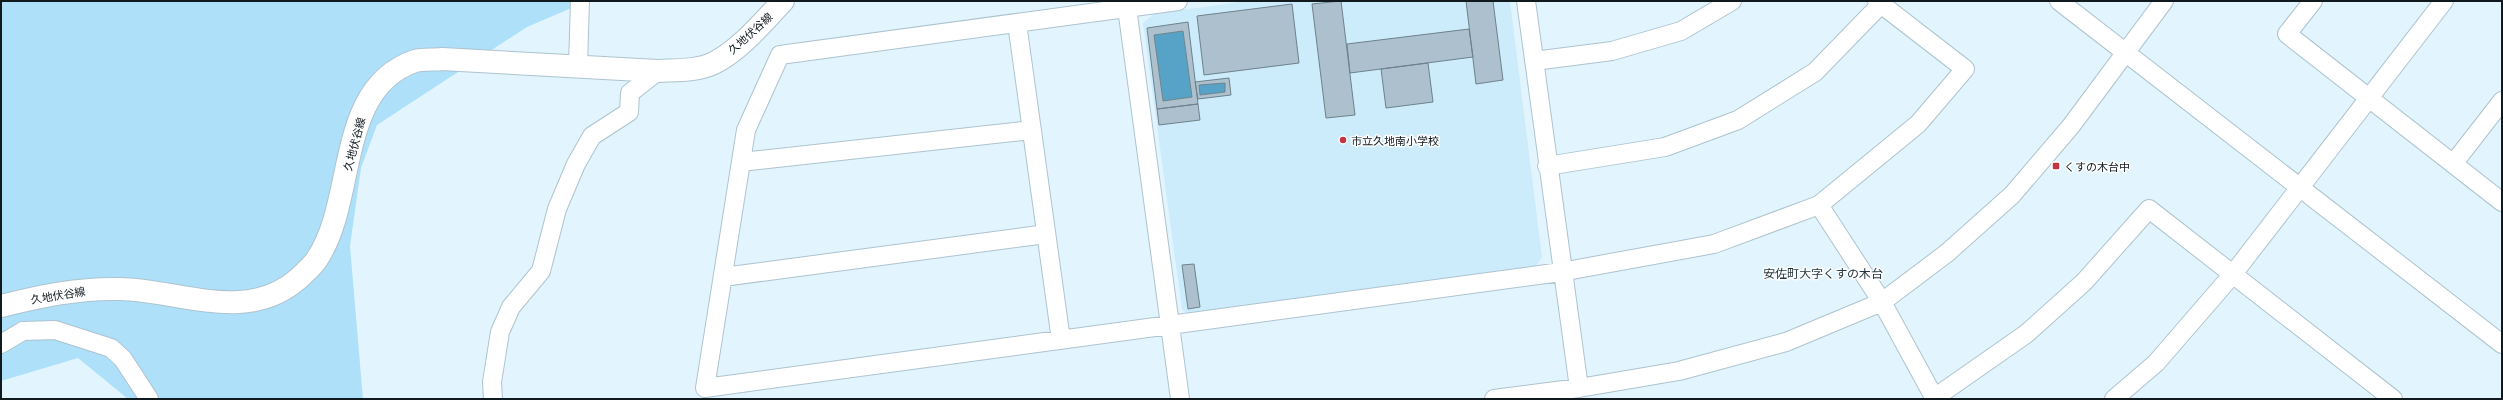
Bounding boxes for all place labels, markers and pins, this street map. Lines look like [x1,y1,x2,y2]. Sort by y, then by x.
place label: 市立久地南小学校 [1351,133,1439,148]
marker: 市立久地南小学校 [1338,135,1348,145]
place label: くすの木台中 [2064,159,2130,174]
marker: くすの木台中 [2051,161,2061,171]

